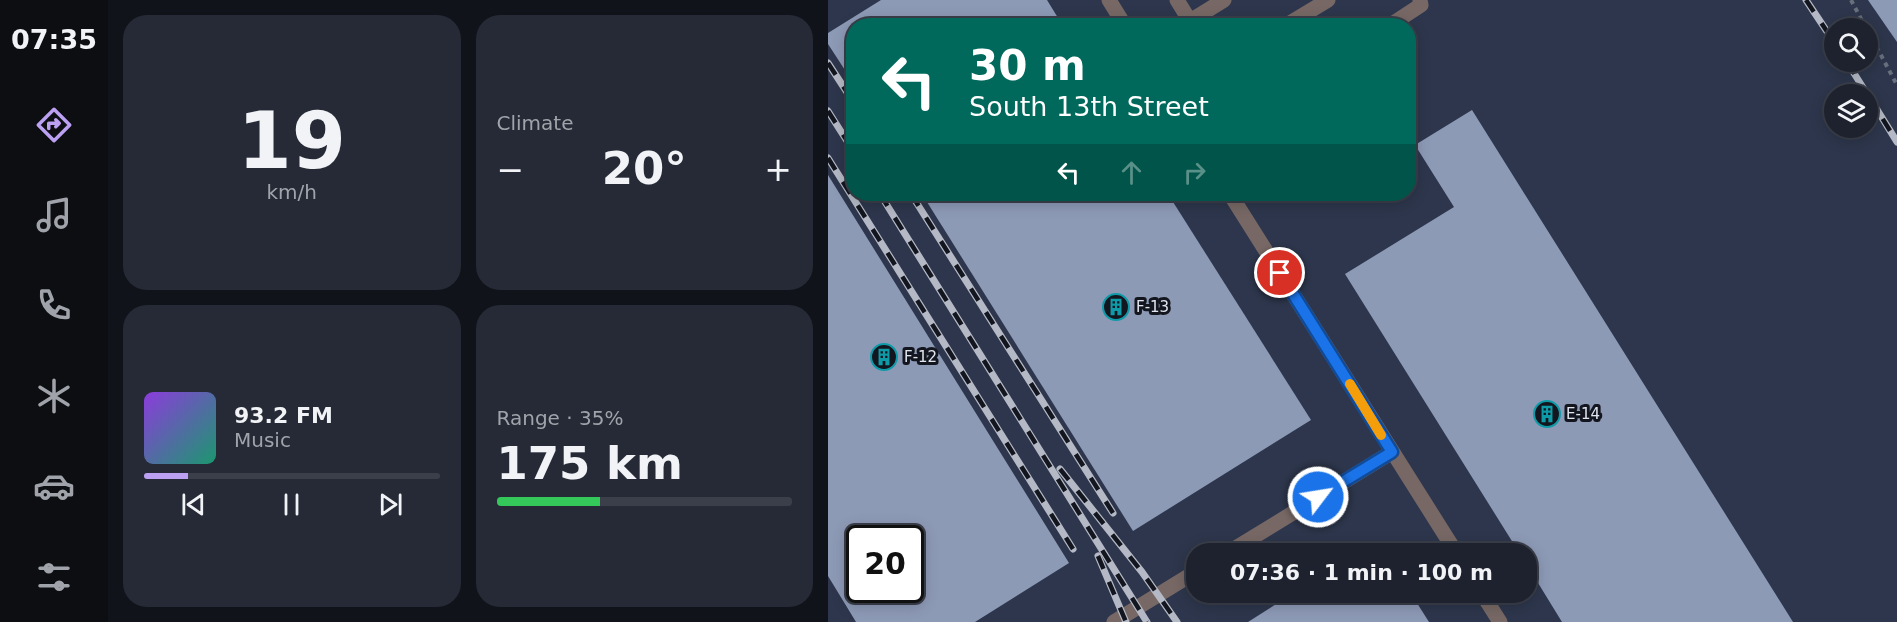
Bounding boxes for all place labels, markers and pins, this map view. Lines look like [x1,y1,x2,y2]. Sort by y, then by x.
pin [1254,247,1305,298]
building icon: F-13 [1101,292,1131,322]
place label: F-13 [1136,298,1169,316]
building icon: F-12 [869,342,899,372]
place label: F-12 [904,348,937,366]
building icon: E-14 [1532,399,1562,429]
place label: E-14 [1566,405,1600,423]

